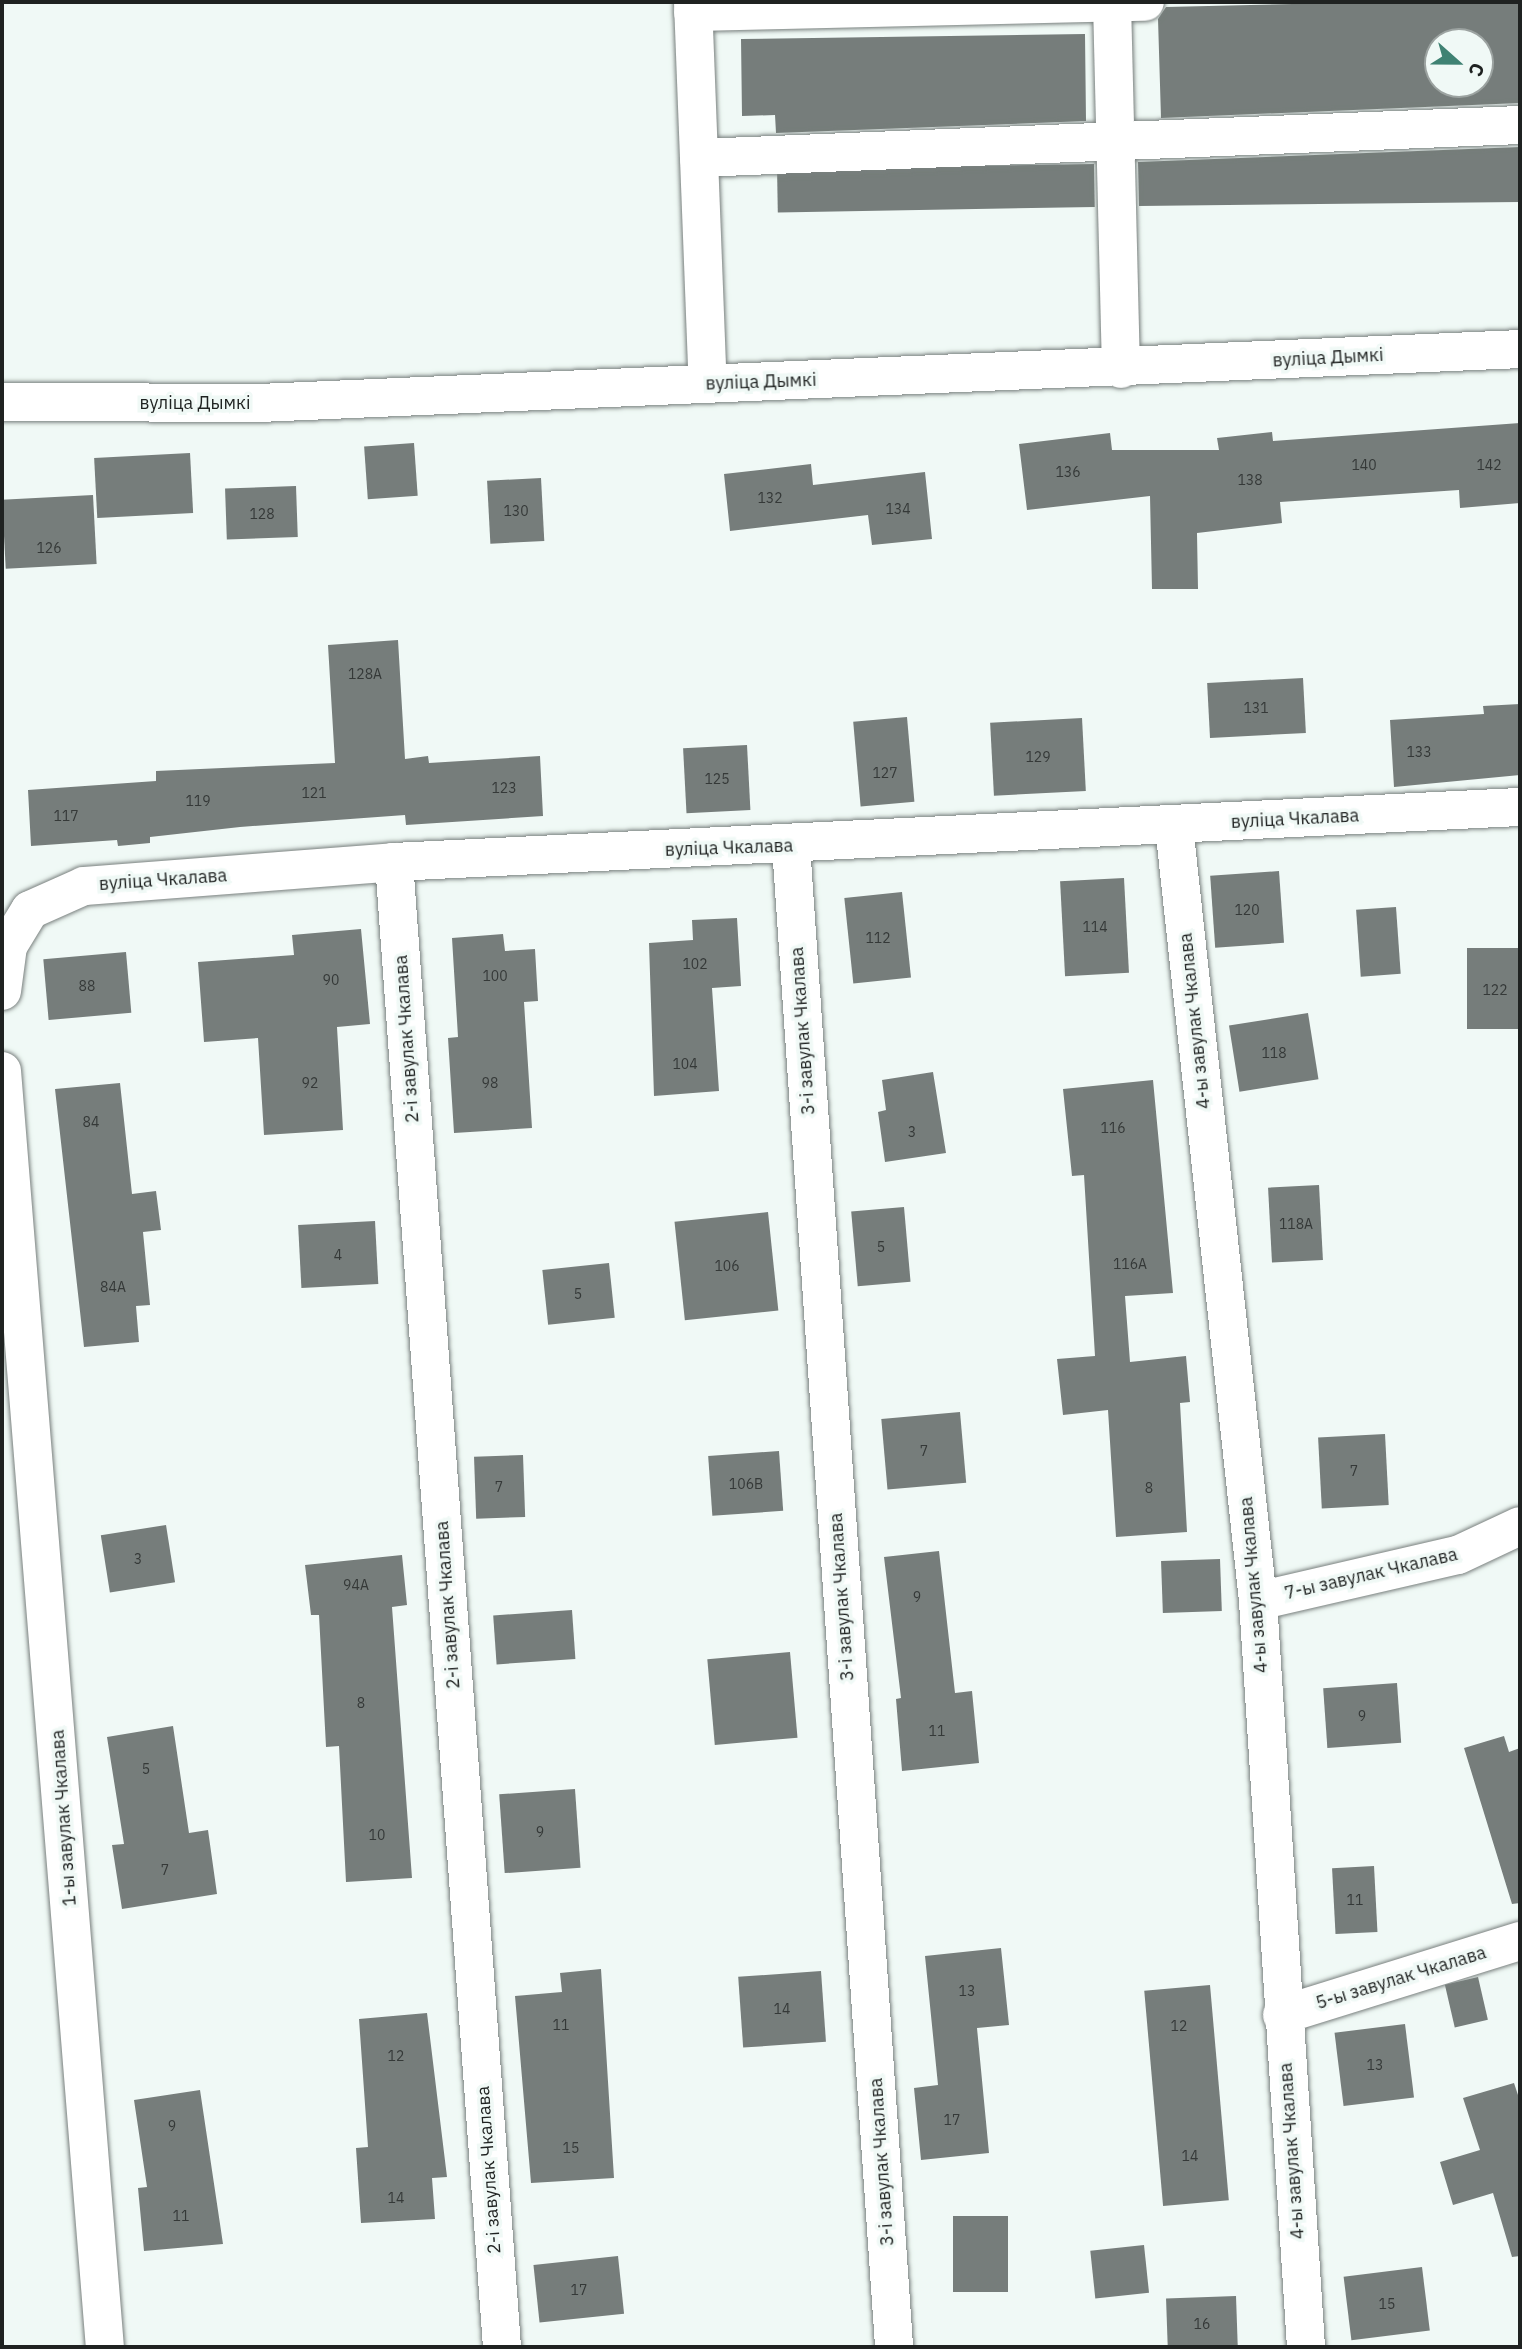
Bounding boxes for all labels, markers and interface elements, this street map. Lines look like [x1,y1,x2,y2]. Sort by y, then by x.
north arrow [1424,28,1494,98]
text: С [1463,60,1490,80]
street label: вуліца Дымкі [1272,344,1384,372]
street label: вуліца Дымкі [705,369,817,395]
street label: вуліца Дымкі [140,392,250,414]
house number: 140 [1351,457,1377,473]
house number: 142 [1476,457,1502,473]
house number: 136 [1055,464,1081,480]
house number: 138 [1237,472,1263,488]
house number: 132 [757,490,783,506]
house number: 134 [885,501,911,517]
house number: 130 [503,503,529,519]
house number: 128 [249,506,275,522]
house number: 126 [36,540,62,556]
house number: 128А [348,666,382,682]
house number: 131 [1243,700,1269,716]
house number: 133 [1406,744,1432,760]
house number: 129 [1025,749,1051,765]
house number: 127 [872,765,898,781]
house number: 125 [704,771,730,787]
house number: 123 [491,780,517,796]
house number: 121 [301,785,327,801]
house number: 119 [185,793,211,809]
street label: вуліца Чкалава [1230,805,1360,833]
house number: 117 [53,808,79,824]
street label: вуліца Чкалава [664,835,794,861]
street label: вуліца Чкалава [98,865,228,895]
house number: 120 [1234,902,1260,918]
house number: 114 [1082,919,1108,935]
house number: 112 [865,930,891,946]
street label: 4-ы завулак Чкалава [1175,932,1215,1110]
street label: 3-і завулак Чкалава [786,946,820,1116]
street label: 2-і завулак Чкалава [390,954,424,1124]
house number: 102 [682,956,708,972]
house number: 100 [482,968,508,984]
house number: 90 [323,972,339,988]
house number: 88 [79,978,95,994]
house number: 122 [1482,982,1508,998]
house number: 118 [1261,1045,1287,1061]
house number: 104 [672,1056,698,1072]
house number: 92 [302,1075,318,1091]
house number: 98 [482,1075,498,1091]
house number: 84 [83,1114,99,1130]
house number: 116 [1100,1120,1126,1136]
house number: 3 [908,1124,916,1140]
house number: 118А [1279,1216,1313,1232]
house number: 5 [877,1239,885,1255]
house number: 4 [334,1247,342,1263]
house number: 116А [1113,1256,1147,1272]
house number: 106 [714,1258,740,1274]
house number: 84А [100,1279,126,1295]
house number: 5 [574,1286,582,1302]
house number: 7 [920,1443,928,1459]
house number: 7 [1350,1463,1358,1479]
house number: 106В [729,1476,763,1492]
house number: 7 [495,1479,503,1495]
house number: 8 [1145,1480,1153,1496]
street label: 4-ы завулак Чкалава [1236,1496,1272,1674]
street label: 3-і завулак Чкалава [825,1512,859,1682]
street label: 2-і завулак Чкалава [431,1520,465,1690]
street label: 7-ы завулак Чкалава [1282,1544,1460,1604]
house number: 3 [134,1551,142,1567]
house number: 94А [343,1577,369,1593]
house number: 9 [913,1589,921,1605]
house number: 8 [357,1695,365,1711]
house number: 9 [1358,1708,1366,1724]
house number: 11 [929,1723,945,1739]
street label: 1-ы завулак Чкалава [47,1729,81,1907]
house number: 5 [142,1761,150,1777]
house number: 9 [536,1824,544,1840]
house number: 10 [369,1827,385,1843]
house number: 7 [161,1862,169,1878]
house number: 11 [1347,1892,1363,1908]
street label: 5-ы завулак Чкалава [1313,1942,1489,2014]
house number: 13 [959,1983,975,1999]
house number: 14 [774,2001,790,2017]
house number: 11 [553,2017,569,2033]
house number: 12 [1171,2018,1187,2034]
house number: 12 [388,2048,404,2064]
house number: 13 [1367,2057,1383,2073]
street label: 4-ы завулак Чкалава [1275,2062,1309,2240]
street label: 3-і завулак Чкалава [865,2077,899,2247]
street label: 2-і завулак Чкалава [472,2085,506,2255]
house number: 17 [944,2112,960,2128]
house number: 9 [168,2118,176,2134]
house number: 15 [563,2140,579,2156]
house number: 14 [1182,2148,1198,2164]
house number: 14 [388,2190,404,2206]
house number: 11 [173,2208,189,2224]
house number: 17 [571,2282,587,2298]
house number: 15 [1379,2296,1395,2312]
house number: 16 [1194,2316,1210,2332]

